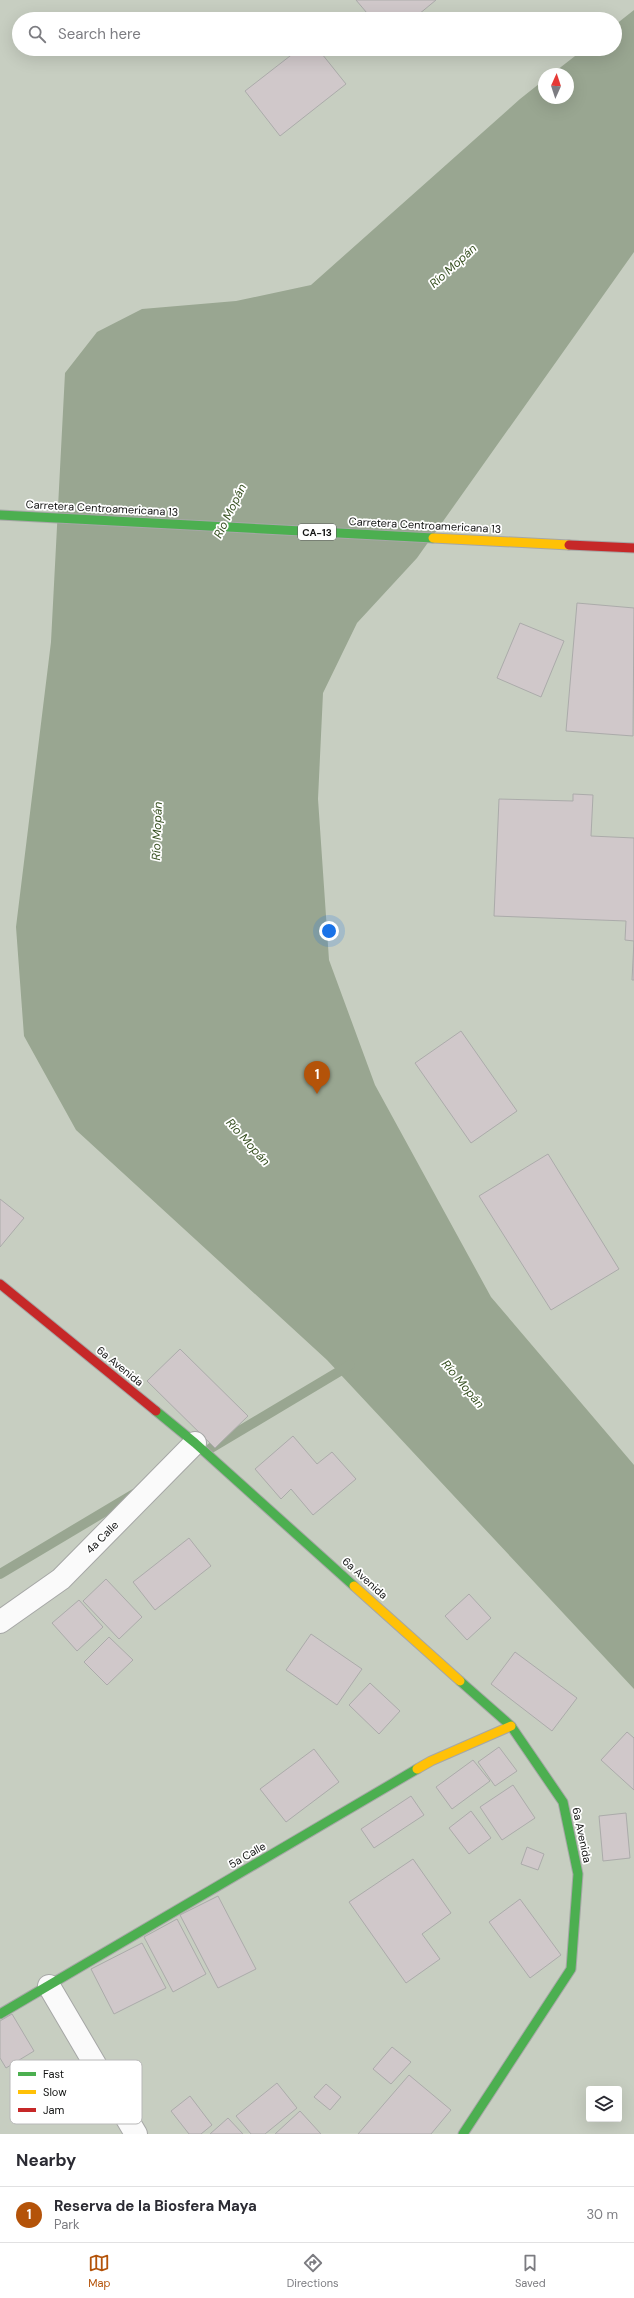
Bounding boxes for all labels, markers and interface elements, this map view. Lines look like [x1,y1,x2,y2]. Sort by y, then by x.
search box [12,12,622,56]
icon: search [26,23,48,45]
text: Search here [58,24,141,44]
north arrow [538,68,574,104]
water label: Río Mopán [426,240,480,292]
water label: Río Mopán [210,481,250,541]
street label: Carretera Centroamericana 13 [25,497,179,519]
street label: Carretera Centroamericana 13 [348,514,502,536]
road number: CA-13 [298,524,336,540]
water label: Río Mopán [148,801,166,861]
your location [319,921,339,941]
pin: 1 [304,1061,330,1094]
water label: Río Mopán [222,1115,274,1169]
street label: 6a Avenida [94,1343,146,1389]
water label: Río Mopán [438,1356,488,1412]
street label: 4a Calle [83,1518,121,1556]
street label: 6a Avenida [339,1554,391,1602]
street label: 6a Avenida [569,1806,595,1864]
street label: 5a Calle [226,1839,268,1871]
legend [10,2060,142,2124]
text: Fast [43,2067,64,2081]
text: Slow [43,2085,67,2099]
map controls [586,2086,622,2122]
button: layers [586,2086,622,2122]
text: Jam [43,2103,64,2117]
text: Nearby [16,2149,76,2171]
text: Reserva de la Biosfera Maya [54,2196,257,2216]
text: 1 [27,2206,31,2223]
text: 30 m [586,2206,618,2223]
text: Park [54,2216,80,2233]
tab: Map [88,2252,110,2290]
tab: Directions [287,2252,339,2290]
tab: Saved [515,2252,546,2290]

